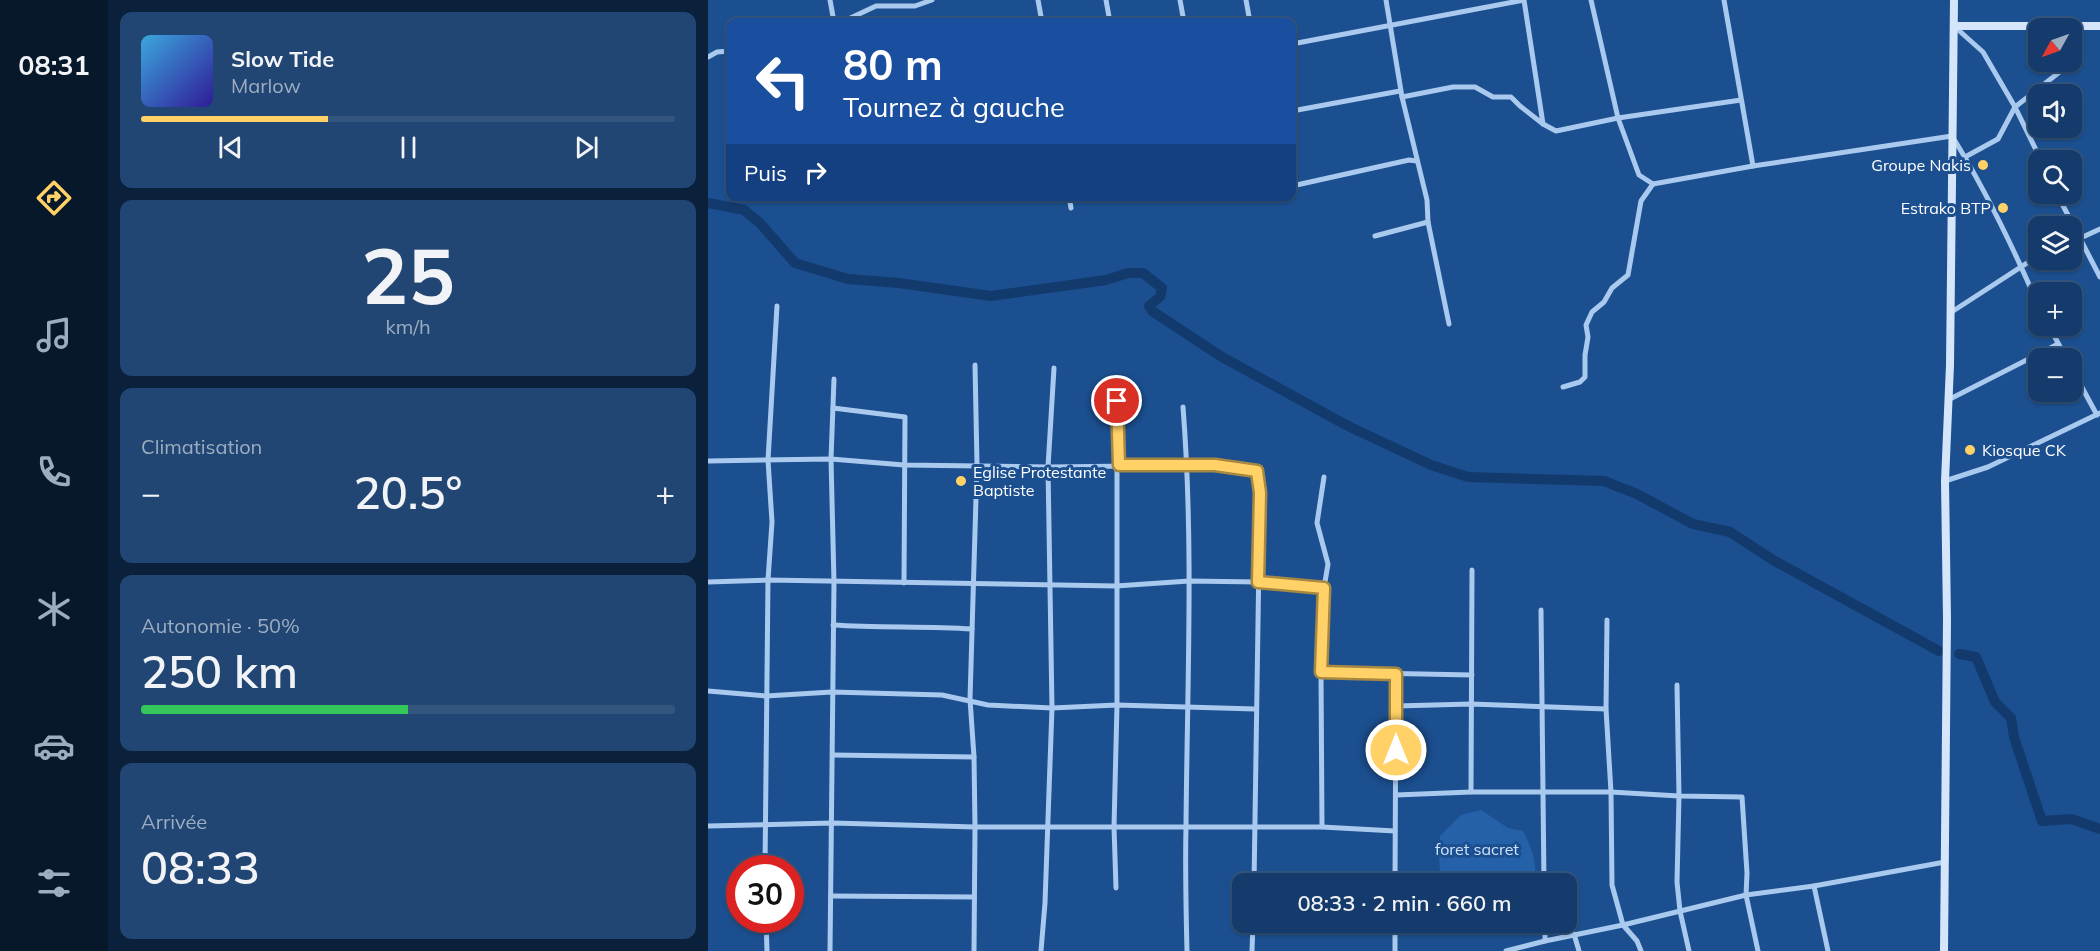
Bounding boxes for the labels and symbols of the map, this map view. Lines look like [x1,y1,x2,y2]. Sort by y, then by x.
north arrow [2028,18,2082,72]
place label: Groupe Nakis [1871,155,1971,175]
marker: Groupe Nakis [1976,158,1990,172]
place label: Estrako BTP [1901,198,1991,218]
marker: Estrako BTP [1996,201,2010,215]
pin [1091,375,1142,426]
place label: Kiosque CK [1982,440,2067,460]
marker: Kiosque CK [1963,443,1977,457]
place label: Eglise Protestante Baptiste [973,462,1106,500]
marker: Eglise Protestante Baptiste [954,474,968,488]
position arrow [1364,718,1428,782]
park label: foret sacret [1435,839,1519,859]
speed limit sign: 30 [726,855,804,933]

